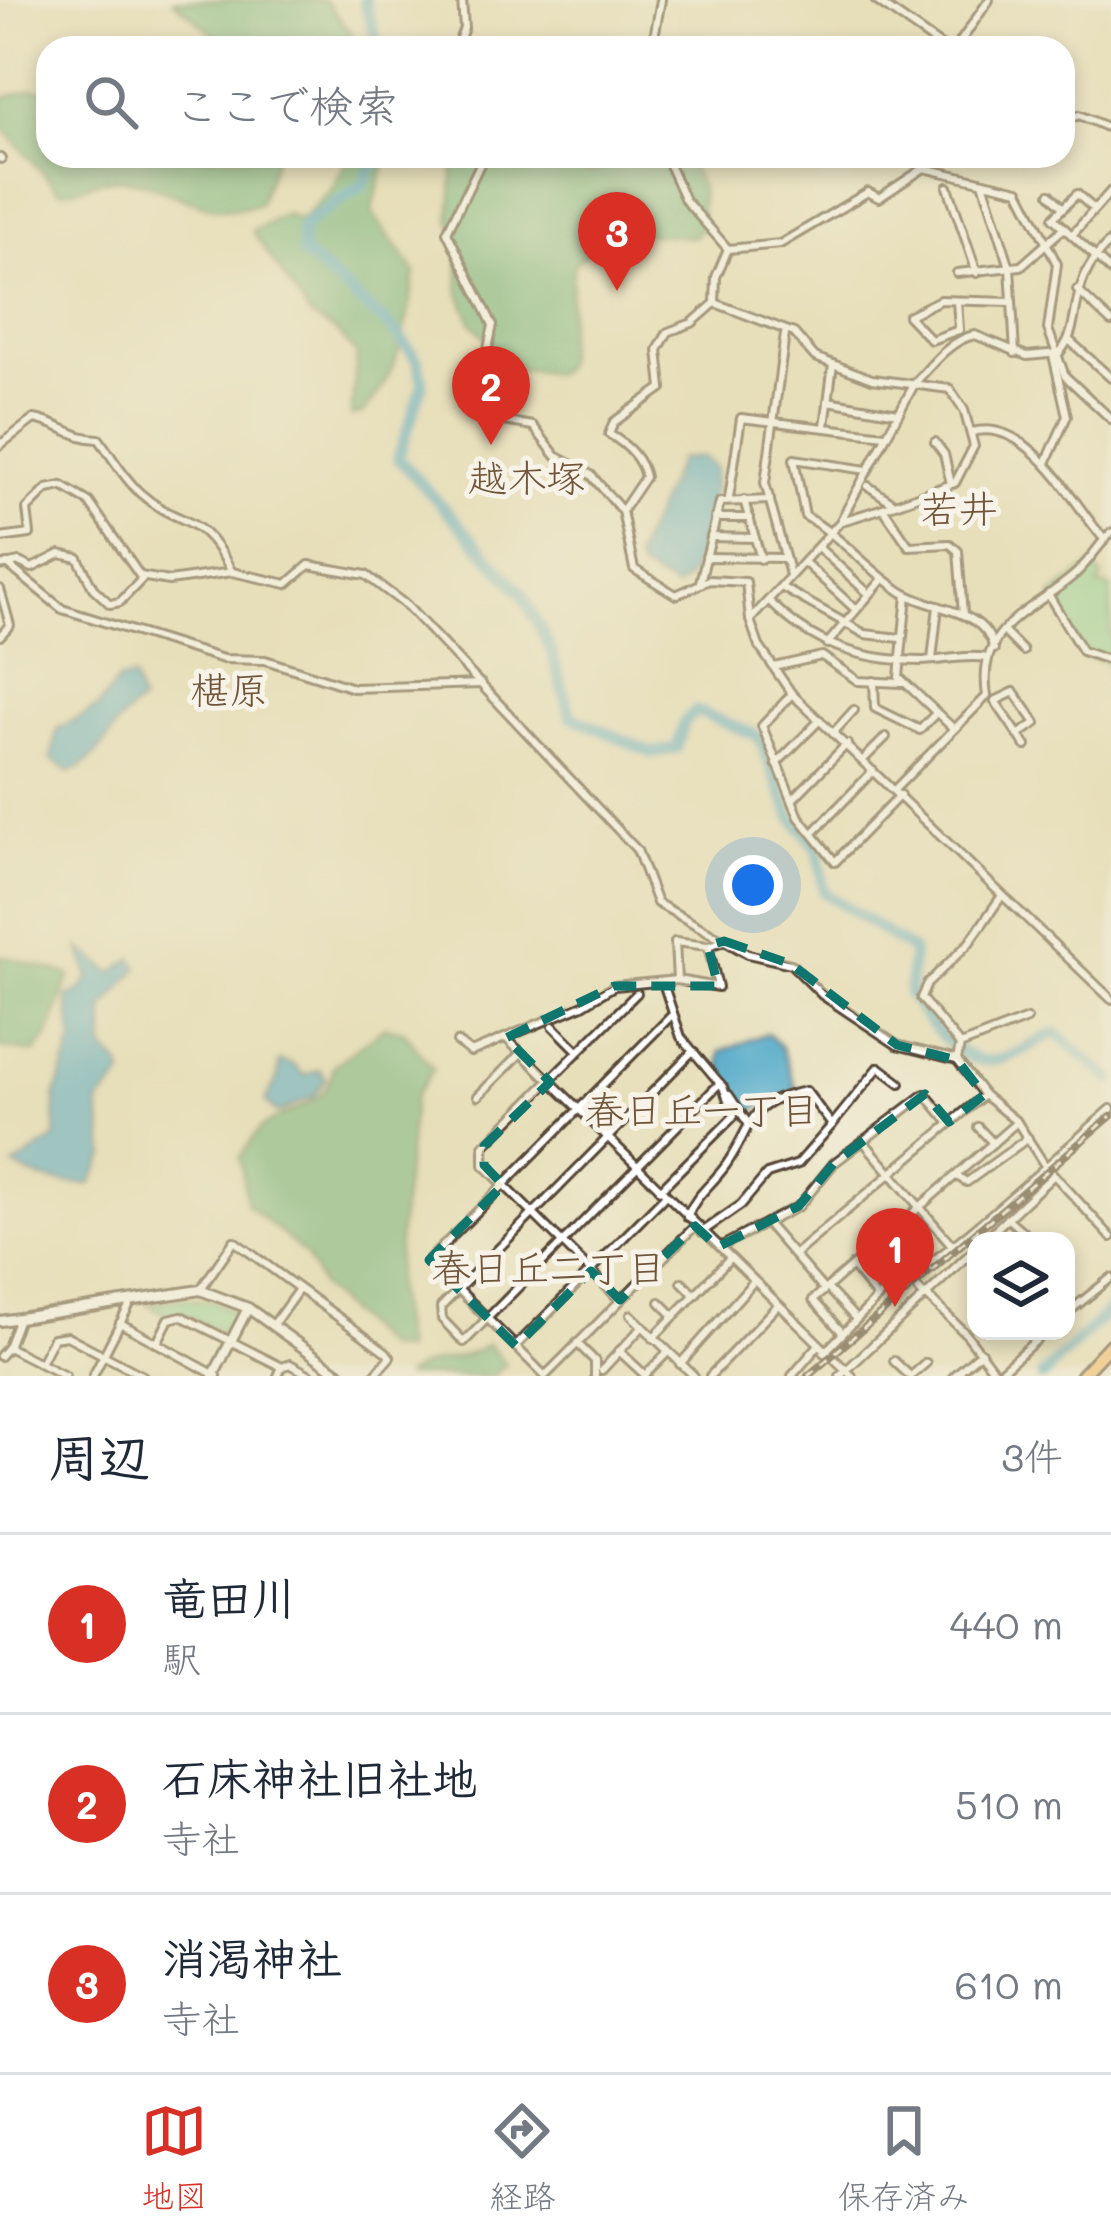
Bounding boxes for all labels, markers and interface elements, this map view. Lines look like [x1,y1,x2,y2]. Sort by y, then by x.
search box [36,36,1075,168]
icon: search [78,69,144,135]
text: ここで検索 [174,75,399,133]
pin: 3 [578,192,656,291]
pin: 2 [452,346,530,445]
district label: 越木塚 [468,451,586,502]
district label: 若井 [920,482,998,533]
district label: 椹原 [190,663,268,714]
your location [723,855,783,915]
district label: 春日丘一丁目 [585,1083,819,1134]
pin: 1 [856,1208,934,1307]
map controls [967,1232,1075,1340]
button: layers [967,1232,1075,1340]
district label: 春日丘二丁目 [432,1241,666,1292]
text: 周辺 [48,1422,150,1489]
text: 3件 [1001,1430,1063,1481]
text: 竜田川 [162,1568,297,1626]
text: 1 [78,1598,96,1649]
text: 440 m [950,1598,1063,1649]
text: 駅 [162,1632,201,1683]
text: 石床神社旧社地 [162,1748,477,1806]
text: 2 [76,1778,98,1829]
text: 510 m [955,1778,1063,1829]
text: 寺社 [162,1812,240,1863]
text: 消渇神社 [162,1928,342,1986]
text: 3 [75,1958,99,2009]
text: 610 m [954,1958,1063,2009]
text: 寺社 [162,1992,240,2043]
tab: 地図 [141,2098,207,2218]
tab: 経路 [489,2098,555,2218]
tab: 保存済み [838,2098,970,2218]

